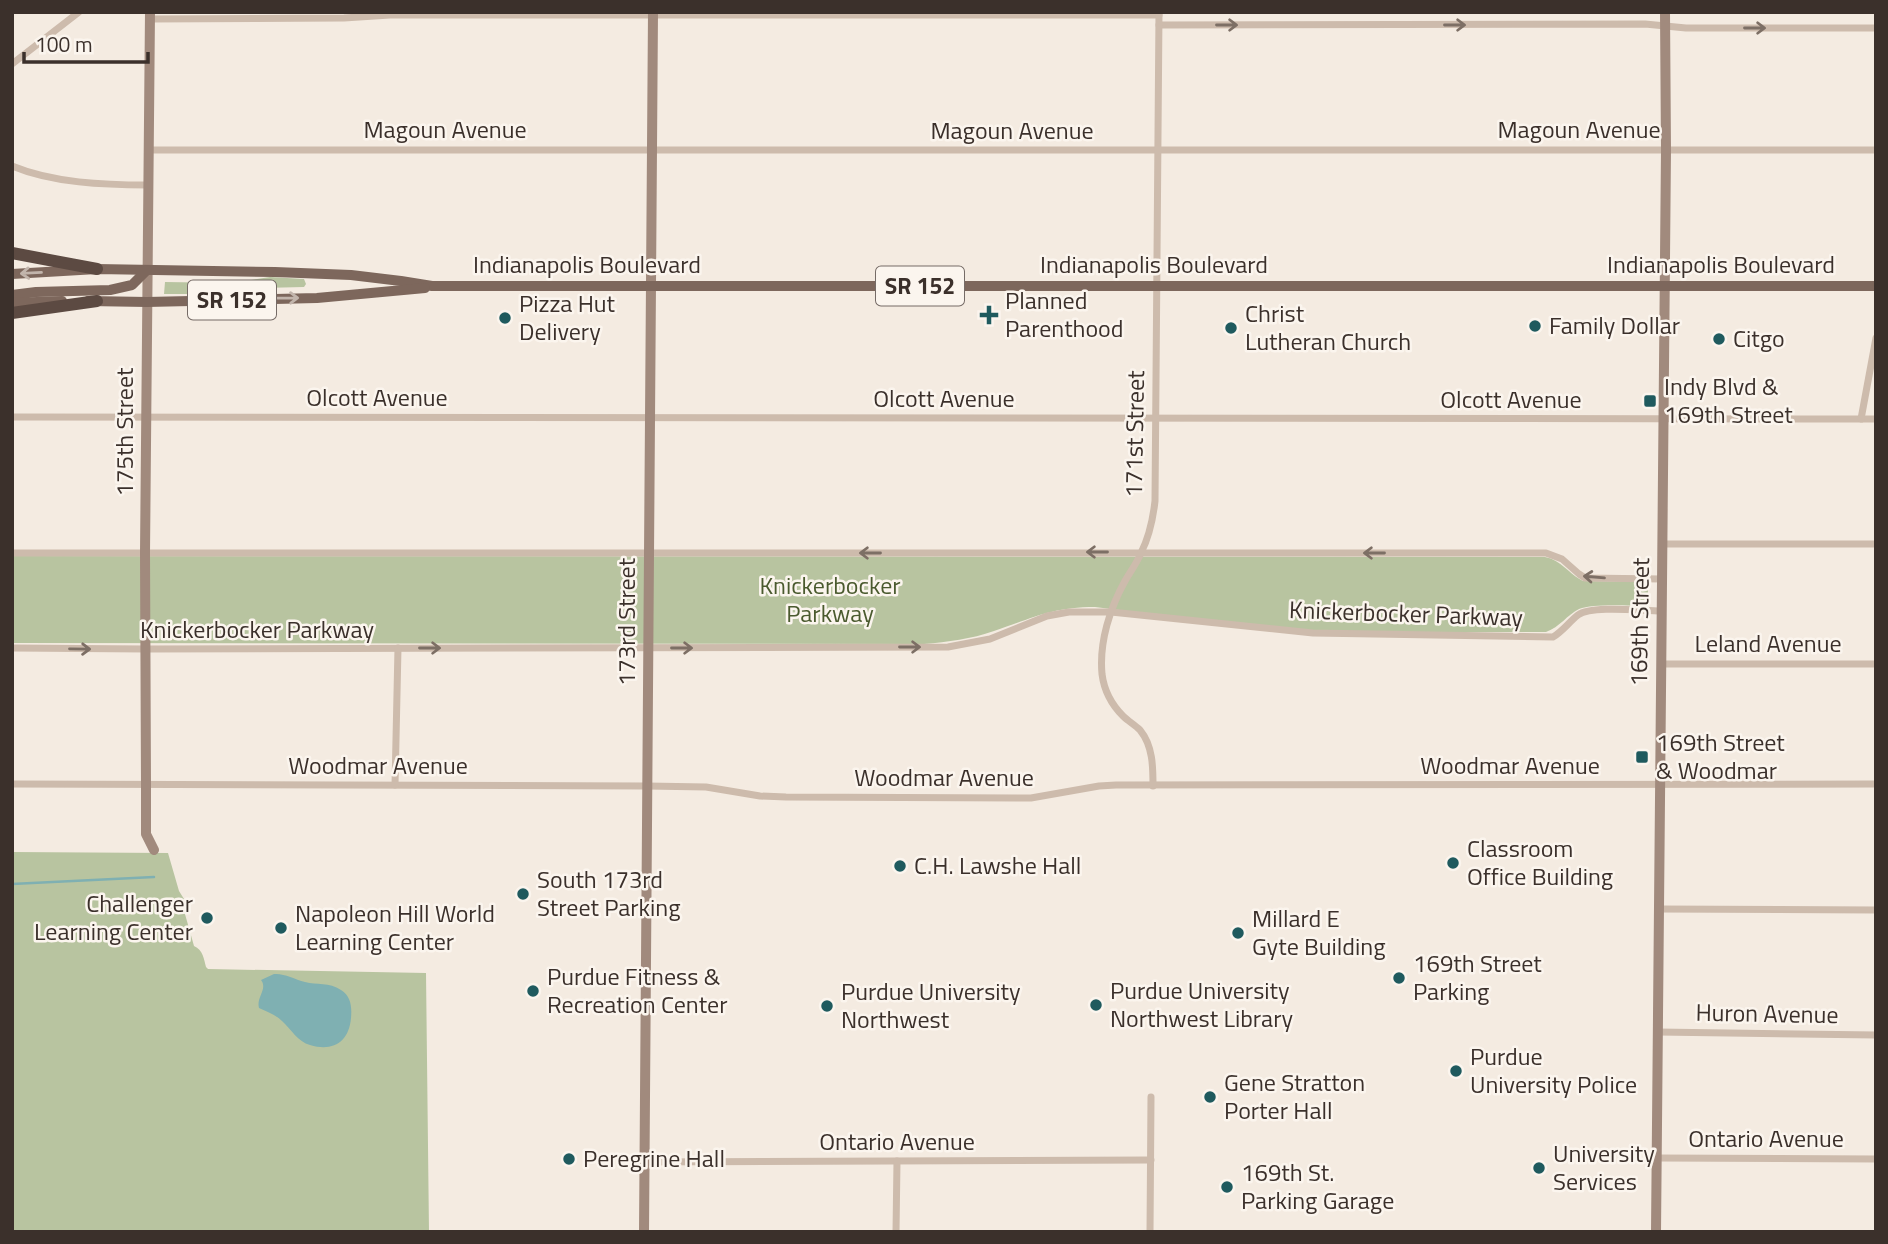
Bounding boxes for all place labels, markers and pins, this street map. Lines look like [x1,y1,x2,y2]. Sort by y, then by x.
place label: Planned Parenthood [1005,282,1124,346]
place label: Pizza Hut Delivery [519,285,616,349]
place label: Christ Lutheran Church [1245,295,1411,359]
marker: Planned Parenthood [979,305,999,325]
place label: Family Dollar [1549,307,1680,343]
marker: Pizza Hut Delivery [497,310,513,326]
marker: Family Dollar [1527,318,1543,334]
marker: Christ Lutheran Church [1223,320,1239,336]
place label: Citgo [1733,320,1785,356]
marker: Citgo [1711,331,1727,347]
place label: Indy Blvd & 169th Street [1664,368,1793,432]
marker: Indy Blvd & 169th Street [1642,393,1658,409]
place label: 169th Street & Woodmar [1656,724,1785,788]
marker: 169th Street & Woodmar [1634,749,1650,765]
place label: Classroom Office Building [1467,830,1613,894]
place label: C.H. Lawshe Hall [914,847,1081,883]
marker: Classroom Office Building [1445,855,1461,871]
marker: C.H. Lawshe Hall [892,858,908,874]
place label: South 173rd Street Parking [537,861,681,925]
place label: Challenger Learning Center [34,885,193,949]
marker: South 173rd Street Parking [515,886,531,902]
place label: Napoleon Hill World Learning Center [295,895,495,959]
place label: Millard E Gyte Building [1252,900,1386,964]
marker: Challenger Learning Center [199,910,215,926]
marker: Napoleon Hill World Learning Center [273,920,289,936]
marker: Millard E Gyte Building [1230,925,1246,941]
place label: 169th Street Parking [1413,945,1542,1009]
place label: Purdue Fitness & Recreation Center [547,958,727,1022]
marker: 169th Street Parking [1391,970,1407,986]
place label: Purdue University Northwest Library [1110,972,1293,1036]
place label: Purdue University Northwest [841,973,1021,1037]
marker: Purdue Fitness & Recreation Center [525,983,541,999]
marker: Purdue University Northwest Library [1088,997,1104,1013]
marker: Purdue University Northwest [819,998,835,1014]
place label: Purdue University Police [1470,1038,1637,1102]
marker: Purdue University Police [1448,1063,1464,1079]
place label: Gene Stratton Porter Hall [1224,1064,1365,1128]
marker: Gene Stratton Porter Hall [1202,1089,1218,1105]
place label: University Services [1553,1135,1655,1199]
place label: Peregrine Hall [583,1140,725,1176]
marker: Peregrine Hall [561,1151,577,1167]
place label: 169th St. Parking Garage [1241,1154,1394,1218]
marker: University Services [1531,1160,1547,1176]
marker: 169th St. Parking Garage [1219,1179,1235,1195]

